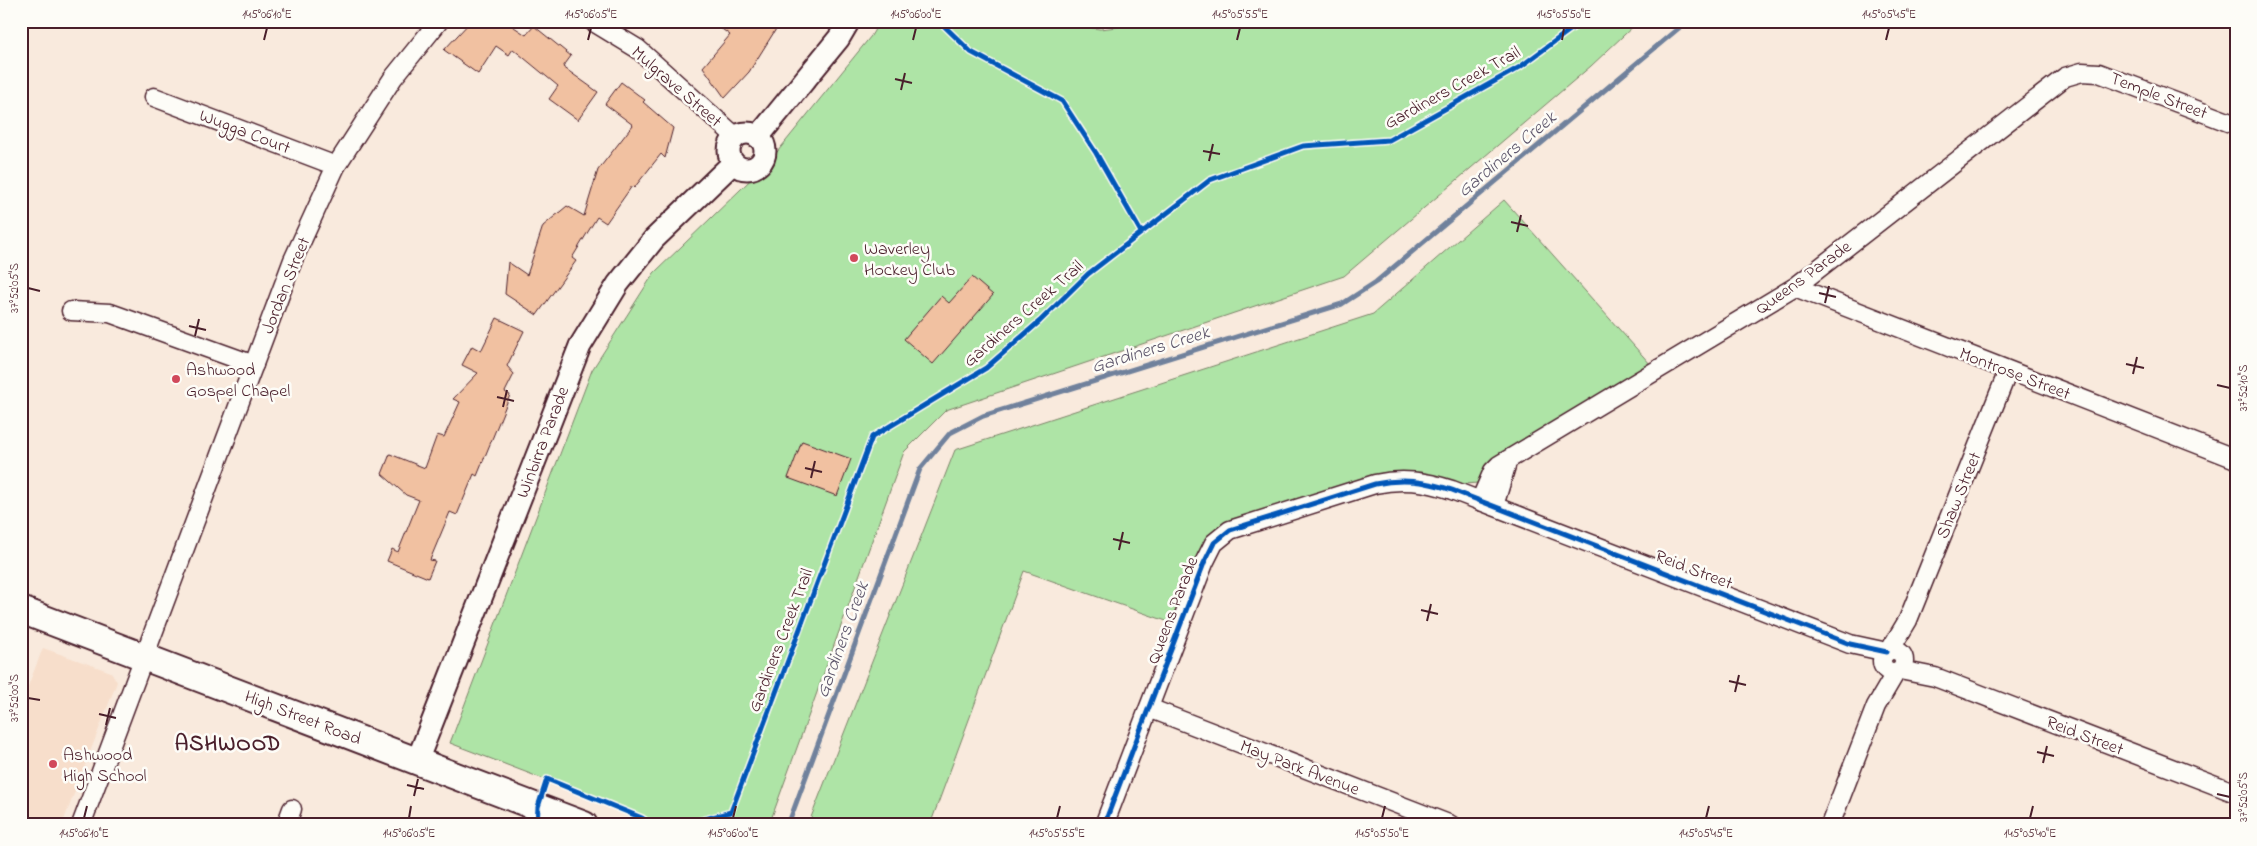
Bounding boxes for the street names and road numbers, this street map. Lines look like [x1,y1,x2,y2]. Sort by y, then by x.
street label: Mulgrave Street [624,41,727,135]
street label: Gardiners Creek Trail [1380,41,1526,137]
street label: Temple Street [2106,66,2211,127]
street label: Wugga Court [195,104,294,163]
street label: Jordan Street [256,233,318,338]
street label: Queens Parade [1751,234,1858,322]
street label: Gardiners Creek Trail [958,255,1090,374]
street label: Montrose Street [1955,342,2074,408]
street label: Winbirra Parade [511,382,577,502]
street label: Shaw Street [1931,448,1989,543]
street label: Reid Street [1651,544,1736,598]
street label: Queens Parade [1141,552,1207,668]
street label: Gardiners Creek Trail [742,565,821,716]
street label: High Street Road [240,685,364,754]
street label: Reid Street [2042,710,2127,764]
street label: May Park Avenue [1236,734,1364,804]

